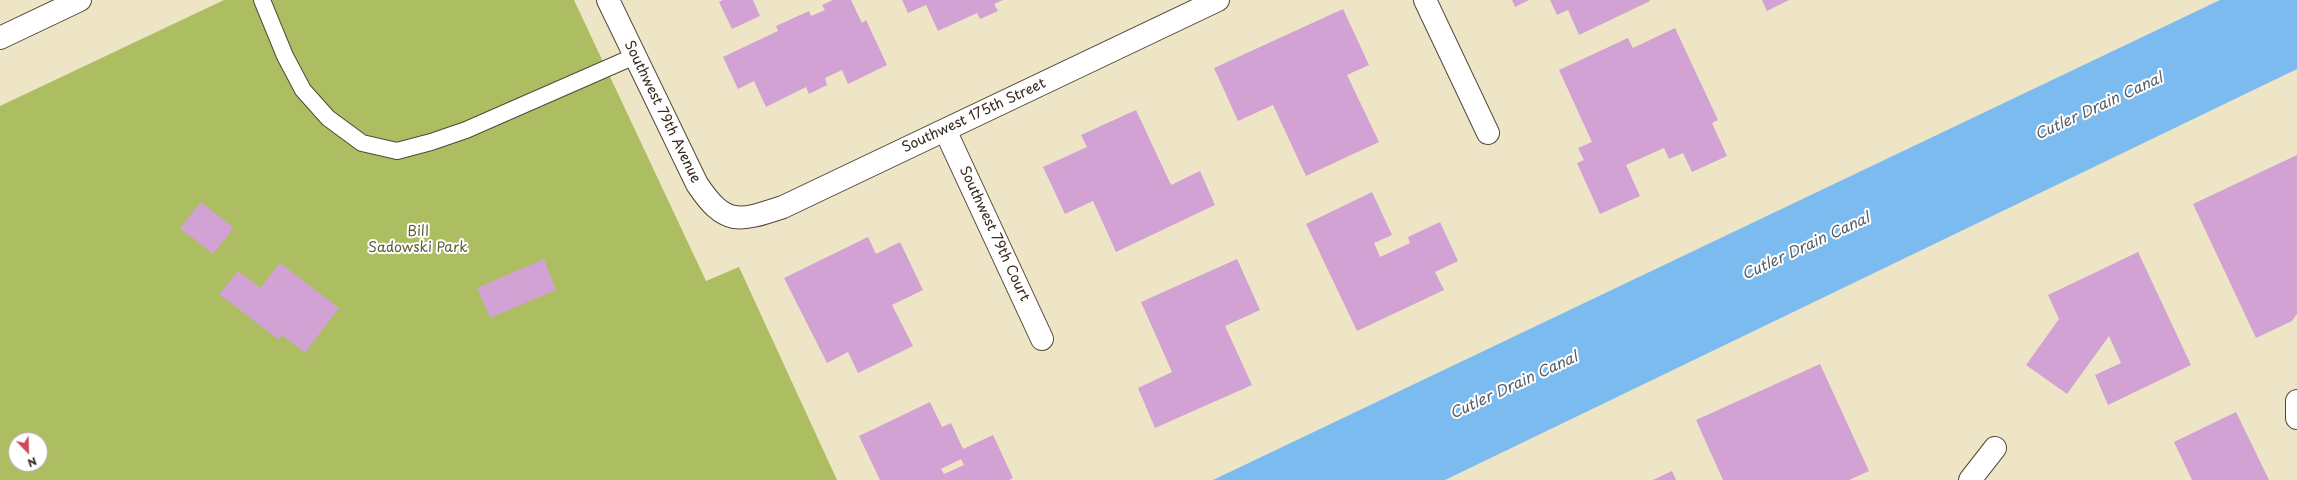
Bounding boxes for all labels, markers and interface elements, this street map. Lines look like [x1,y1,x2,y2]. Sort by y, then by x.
street label: Southwest 79th Avenue [620,38,704,186]
water label: Cutler Drain Canal [2032,70,2166,144]
street label: Southwest 175th Street [899,75,1049,157]
street label: Southwest 79th Court [955,164,1033,304]
water label: Cutler Drain Canal [1739,210,1873,284]
park label: Bill Sadowski Park [368,224,468,256]
water label: Cutler Drain Canal [1447,349,1581,423]
north arrow [8,432,48,472]
text: N [25,453,40,472]

